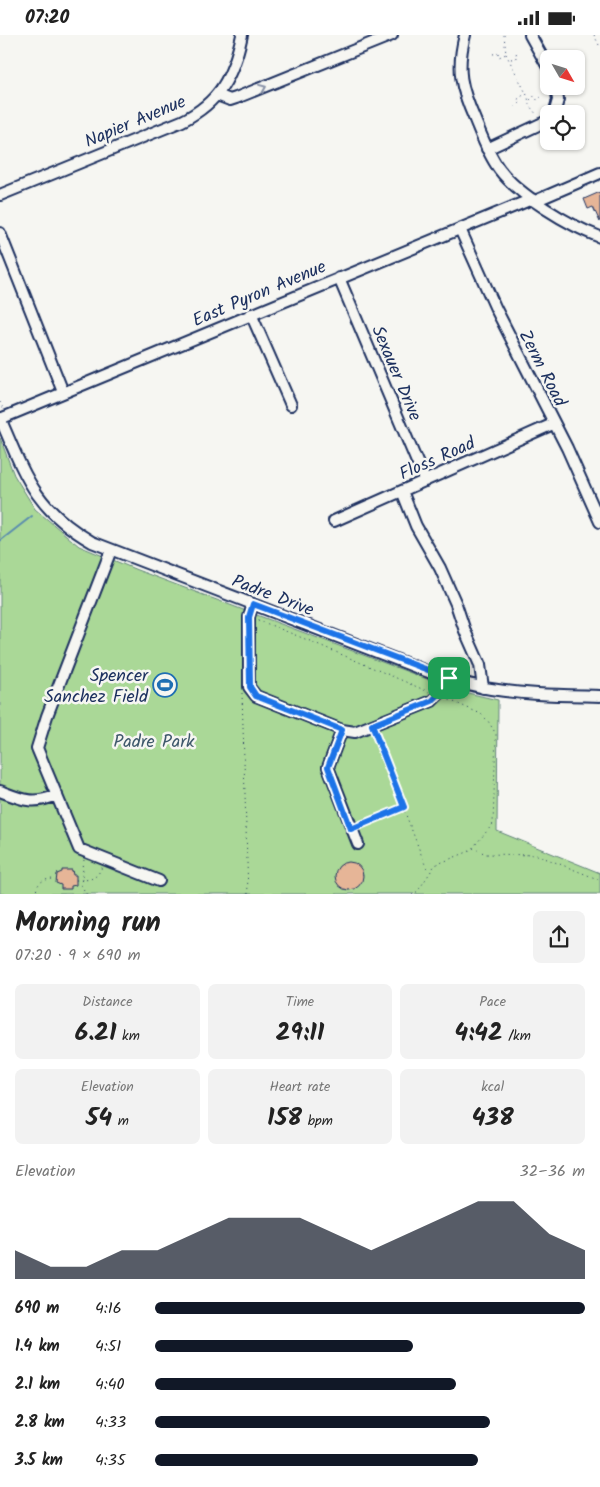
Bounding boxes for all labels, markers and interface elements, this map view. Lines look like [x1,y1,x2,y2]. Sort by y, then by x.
text: 07:20 [25,3,69,33]
north arrow [540,50,585,95]
map controls [540,50,585,150]
one-way arrow [258,83,266,93]
street label: Napier Avenue [80,88,191,157]
button: locate [540,105,585,150]
street label: East Pyron Avenue [188,253,331,336]
street label: Sexauer Drive [362,321,429,426]
street label: Zerm Road [510,325,574,413]
street label: Floss Road [395,429,481,489]
street label: Padre Drive [227,567,318,625]
pin [428,657,470,699]
place label: Spencer Sanchez Field [44,662,149,712]
icon: arrive [435,664,463,692]
sports icon: Spencer Sanchez Field [152,672,178,698]
park label: Padre Park [113,728,195,757]
text: Morning run [15,901,161,946]
button: share [533,911,585,963]
text: 07:20 · 9 × 690 m [15,943,141,968]
text: Distance [82,991,132,1013]
text: Time [286,991,314,1013]
text: Pace [479,991,506,1013]
text: 6.21 [75,1013,116,1053]
text: 29:11 [276,1013,324,1053]
text: 4:42 [455,1013,503,1053]
text: km [116,1025,140,1047]
text: /km [503,1025,531,1047]
text: Elevation [81,1076,134,1098]
text: Heart rate [270,1076,330,1098]
text: kcal [481,1076,504,1098]
text: 54 [86,1098,112,1138]
text: 158 [267,1098,302,1138]
text: 438 [472,1098,514,1138]
text: m [112,1110,129,1132]
text: bpm [302,1110,333,1132]
text: Elevation [15,1159,76,1184]
text: 32–36 m [520,1159,585,1184]
text: 690 m [15,1296,59,1321]
text: 4:16 [95,1296,122,1321]
text: 1.4 km [15,1334,60,1359]
text: 4:51 [95,1334,121,1359]
text: 2.1 km [15,1372,60,1397]
text: 4:40 [95,1372,125,1397]
text: 2.8 km [15,1410,65,1435]
text: 4:33 [95,1410,126,1435]
text: 3.5 km [15,1448,63,1473]
text: 4:35 [95,1448,125,1473]

